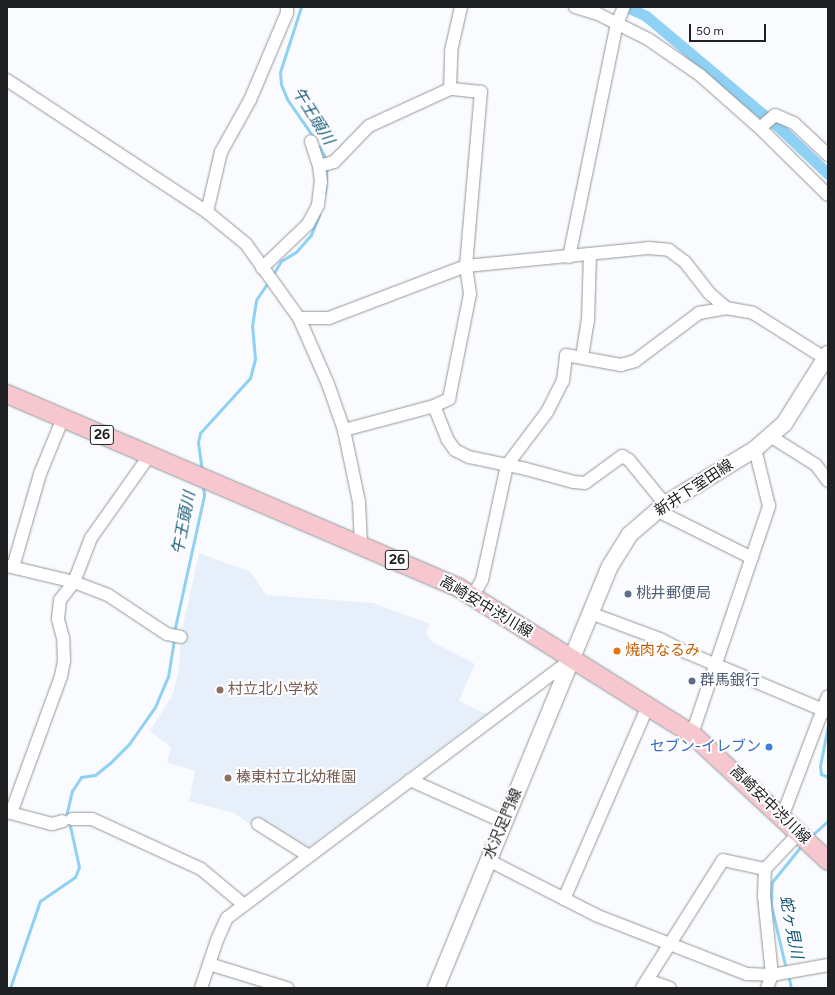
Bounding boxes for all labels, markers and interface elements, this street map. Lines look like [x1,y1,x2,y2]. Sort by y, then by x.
scale bar [691,16,768,42]
text: 50 m [696,24,724,38]
water label: 午王頭川 [288,84,338,148]
road number: 26 [89,423,115,447]
street label: 新井下室田線 [651,456,737,520]
water label: 午王頭川 [168,490,200,556]
road number: 26 [384,548,410,572]
street label: 高崎安中渋川線 [436,572,536,642]
place label: 桃井郵便局 [636,585,711,603]
marker: 桃井郵便局 [623,589,633,599]
place label: 焼肉なるみ [625,642,700,660]
marker: 焼肉なるみ [612,646,622,656]
place label: 群馬銀行 [700,672,760,690]
marker: 群馬銀行 [687,676,697,686]
place label: 村立北小学校 [228,681,318,699]
marker: 村立北小学校 [215,685,225,695]
place label: セブン-イレブン [650,738,761,756]
marker: セブン-イレブン [764,742,774,752]
street label: 高崎安中渋川線 [726,762,814,848]
place label: 榛東村立北幼稚園 [236,769,356,787]
marker: 榛東村立北幼稚園 [223,773,233,783]
street label: 水沢足門線 [480,786,526,862]
water label: 蛇ヶ見川 [775,894,807,960]

